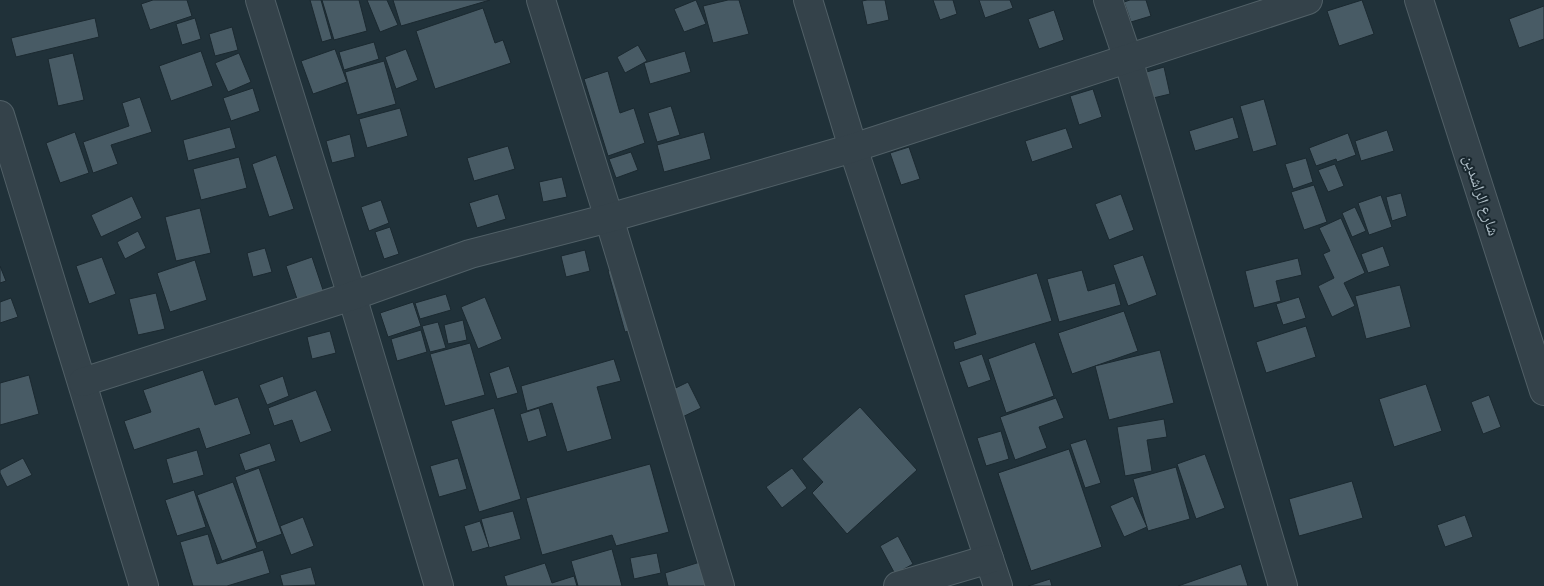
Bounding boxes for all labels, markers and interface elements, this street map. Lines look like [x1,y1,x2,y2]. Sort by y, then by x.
street label: شارع الراشدين [1458,152,1504,239]

